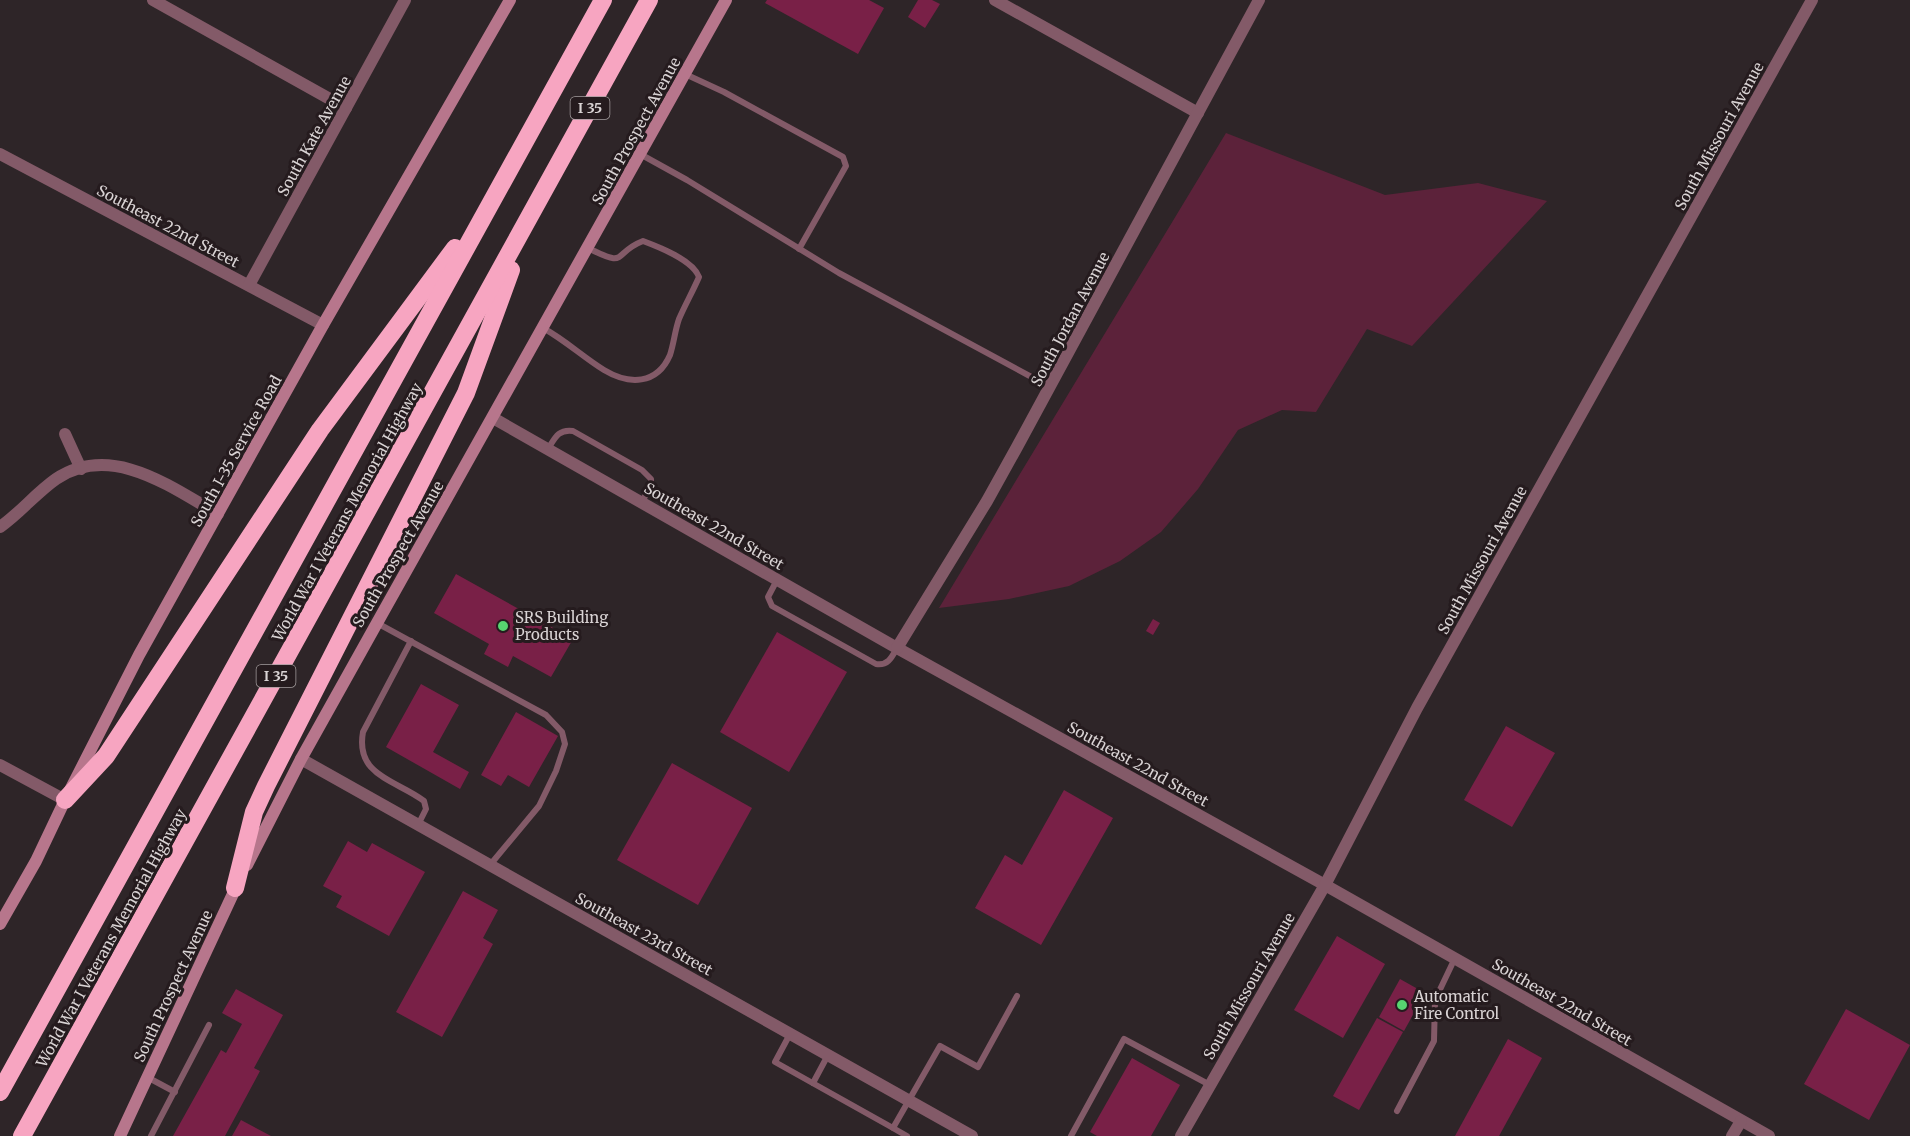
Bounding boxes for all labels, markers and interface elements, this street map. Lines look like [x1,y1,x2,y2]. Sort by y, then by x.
street label: South Prospect Avenue [588,54,685,208]
street label: South Missouri Avenue [1670,58,1768,213]
street label: South Kate Avenue [273,72,355,199]
road number: I 35 [570,97,610,119]
street label: Southeast 22nd Street [94,180,242,272]
street label: South Jordan Avenue [1026,248,1114,390]
street label: South I-35 Service Road [186,372,286,530]
street label: World War I Veterans Memorial Highway [267,379,426,645]
street label: South Prospect Avenue [348,477,448,630]
street label: Southeast 22nd Street [641,478,787,574]
street label: South Missouri Avenue [1433,482,1531,637]
place label: SRS Building Products [515,608,608,644]
marker: SRS Building Products [496,619,510,633]
road number: I 35 [256,665,296,687]
street label: Southeast 22nd Street [1064,717,1212,811]
street label: World War I Veterans Memorial Highway [31,805,190,1071]
street label: Southeast 23rd Street [572,888,716,980]
street label: South Prospect Avenue [129,907,217,1065]
street label: South Missouri Avenue [1199,909,1299,1063]
street label: Southeast 22nd Street [1489,954,1635,1050]
place label: Automatic Fire Control [1413,987,1500,1023]
marker: Automatic Fire Control [1395,998,1409,1012]

